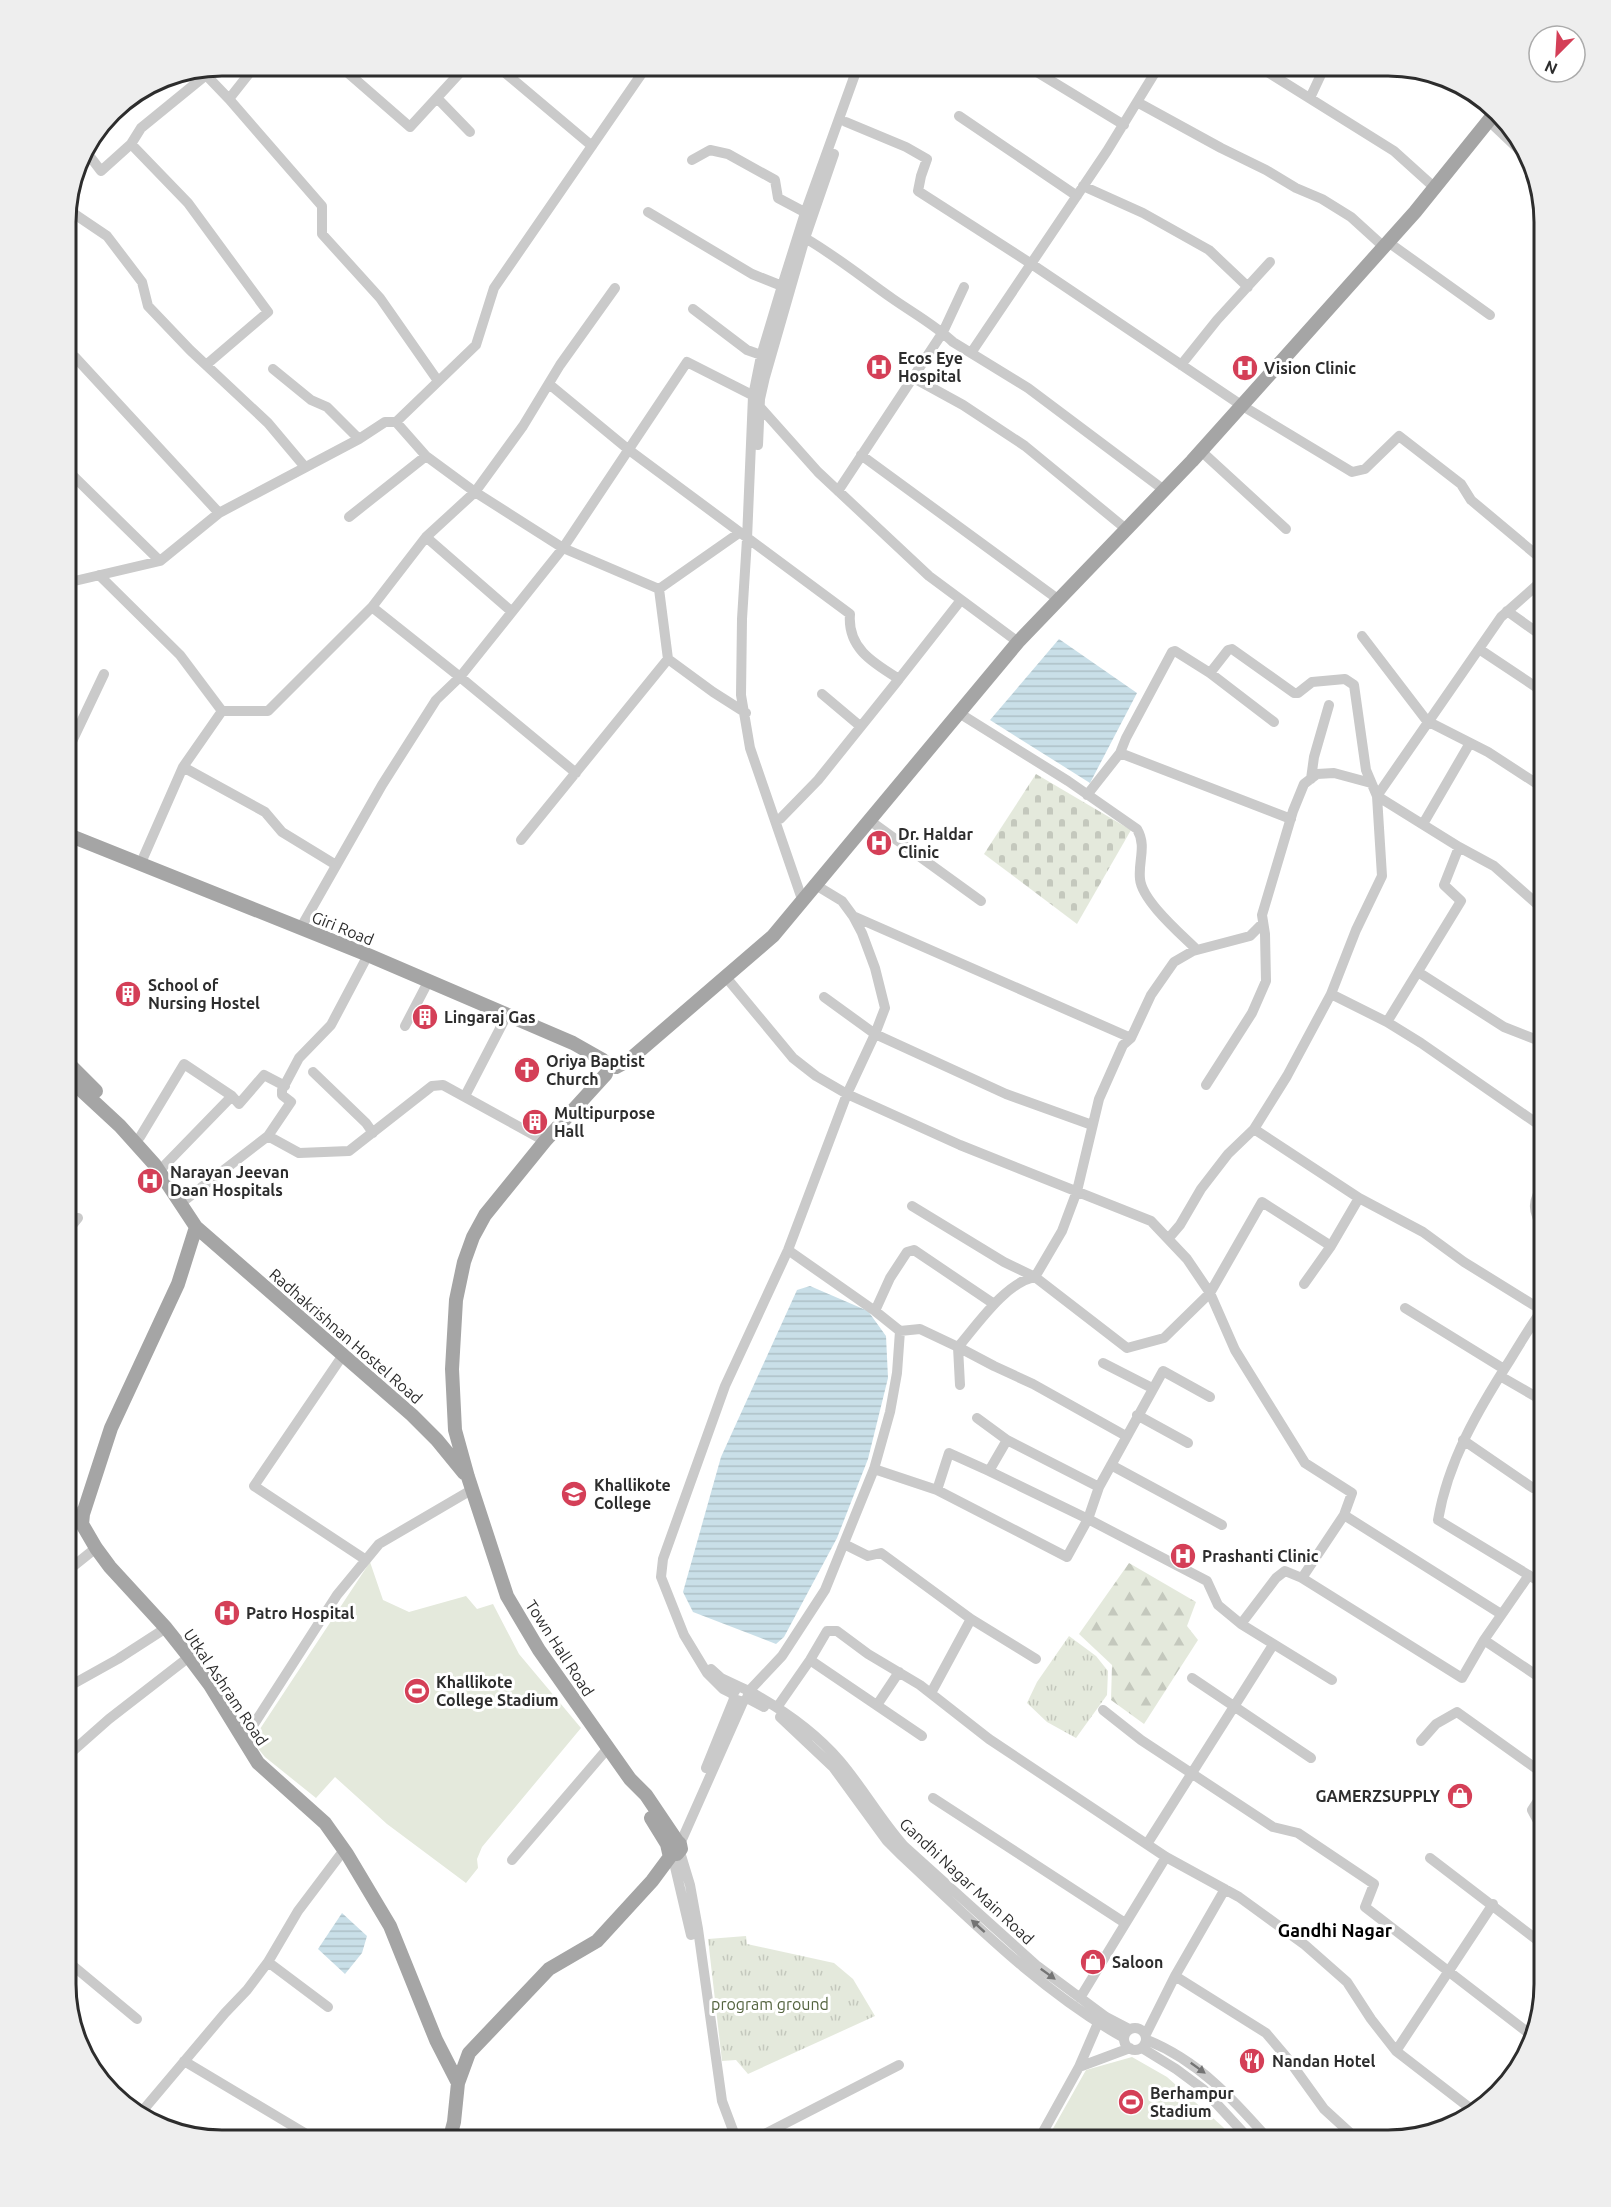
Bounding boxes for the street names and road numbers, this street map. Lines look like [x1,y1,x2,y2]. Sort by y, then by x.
street label: Giri Road [309,907,377,949]
street label: Radhakrishnan Hostel Road [266,1265,426,1407]
street label: Town Hall Road [522,1597,598,1699]
street label: Utkal Ashram Road [180,1625,272,1749]
street label: Gandhi Nagar Main Road [896,1814,1038,1948]

